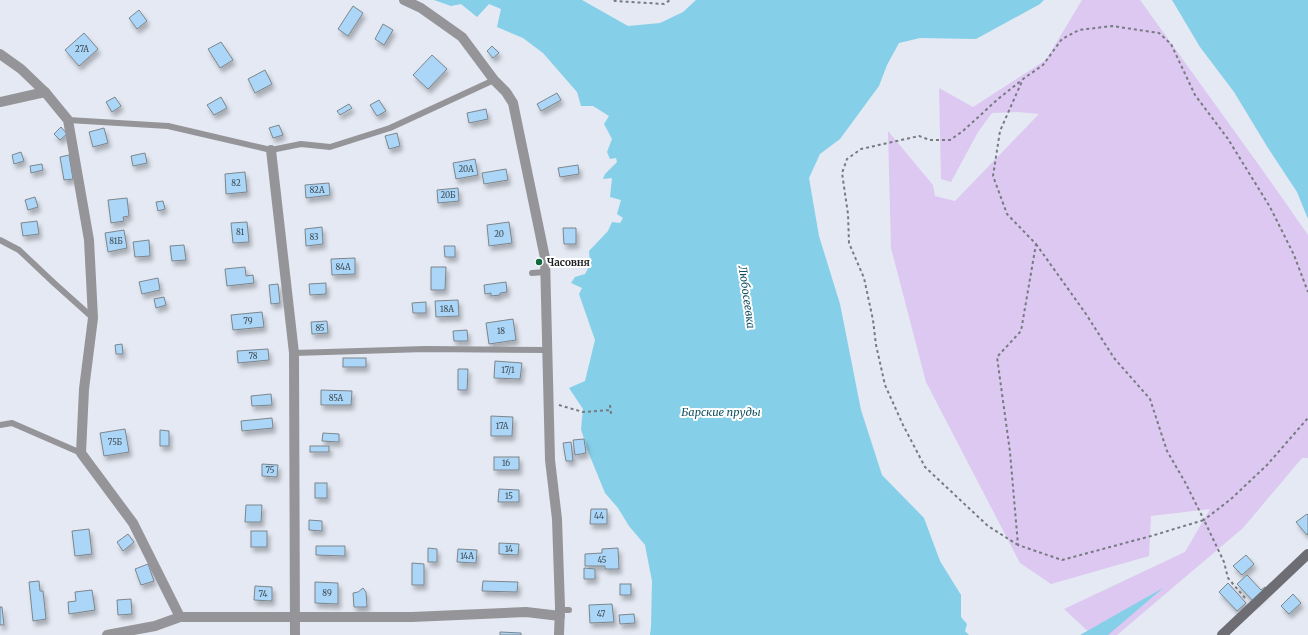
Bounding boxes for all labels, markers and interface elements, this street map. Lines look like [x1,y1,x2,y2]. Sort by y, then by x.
house number: 27А [75,44,89,54]
house number: 20А [458,164,474,174]
house number: 82 [231,178,241,188]
house number: 82А [309,185,325,195]
house number: 20Б [441,190,456,200]
house number: 81 [236,227,244,237]
house number: 20 [494,229,504,239]
house number: 83 [309,232,319,242]
house number: 81Б [109,236,123,246]
place label: Часовня [547,256,590,269]
marker: Часовня [534,257,544,267]
house number: 84А [335,262,351,272]
water label: Любосеевка [736,264,758,329]
house number: 18А [440,304,454,314]
house number: 79 [243,316,253,326]
house number: 85 [315,323,325,333]
house number: 18 [497,326,505,336]
house number: 78 [248,351,258,361]
house number: 17/1 [501,365,515,375]
house number: 85А [329,393,344,403]
water label: Барские пруды [681,405,761,419]
house number: 17А [496,421,509,431]
house number: 75Б [108,437,123,447]
house number: 16 [502,458,510,468]
house number: 75 [266,465,275,475]
house number: 15 [505,491,513,501]
house number: 44 [594,511,604,521]
house number: 14 [505,544,513,554]
house number: 14А [460,551,474,561]
house number: 45 [598,555,607,565]
house number: 89 [322,588,332,598]
house number: 74 [259,589,267,599]
house number: 47 [597,609,606,619]

